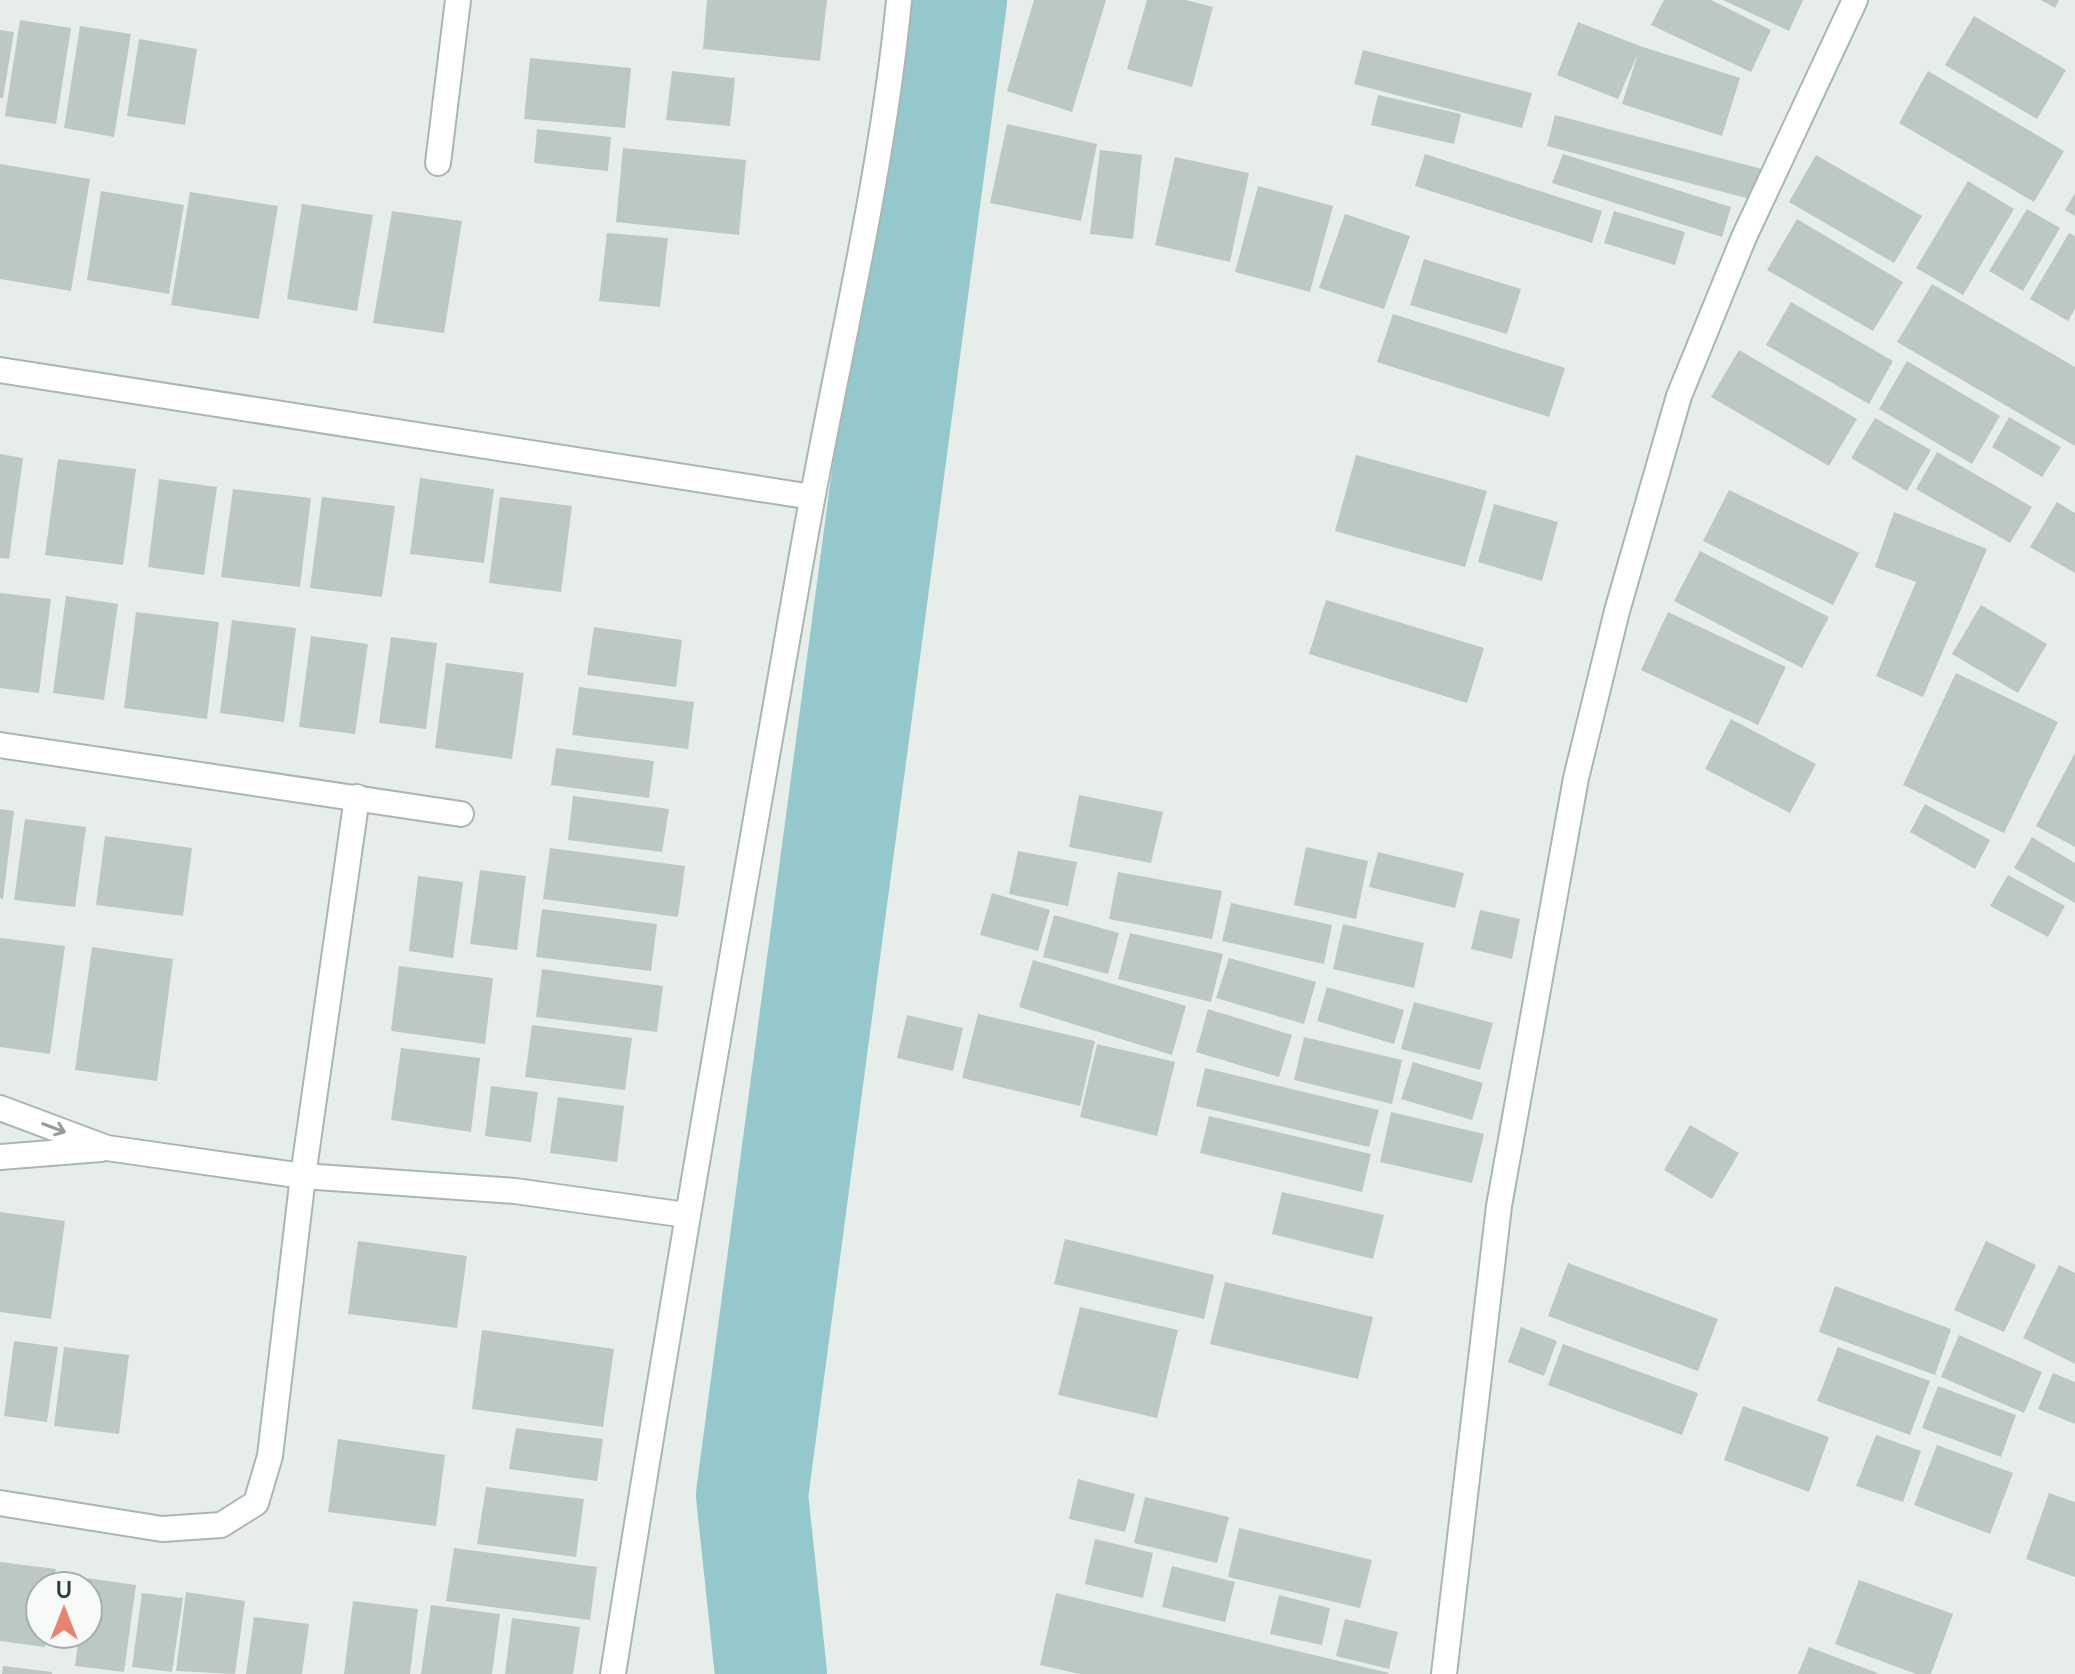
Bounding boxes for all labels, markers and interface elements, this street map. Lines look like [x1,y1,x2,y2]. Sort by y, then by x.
one-way arrow [41,1122,66,1136]
north arrow [24,1570,104,1650]
text: U [56,1576,72,1603]

